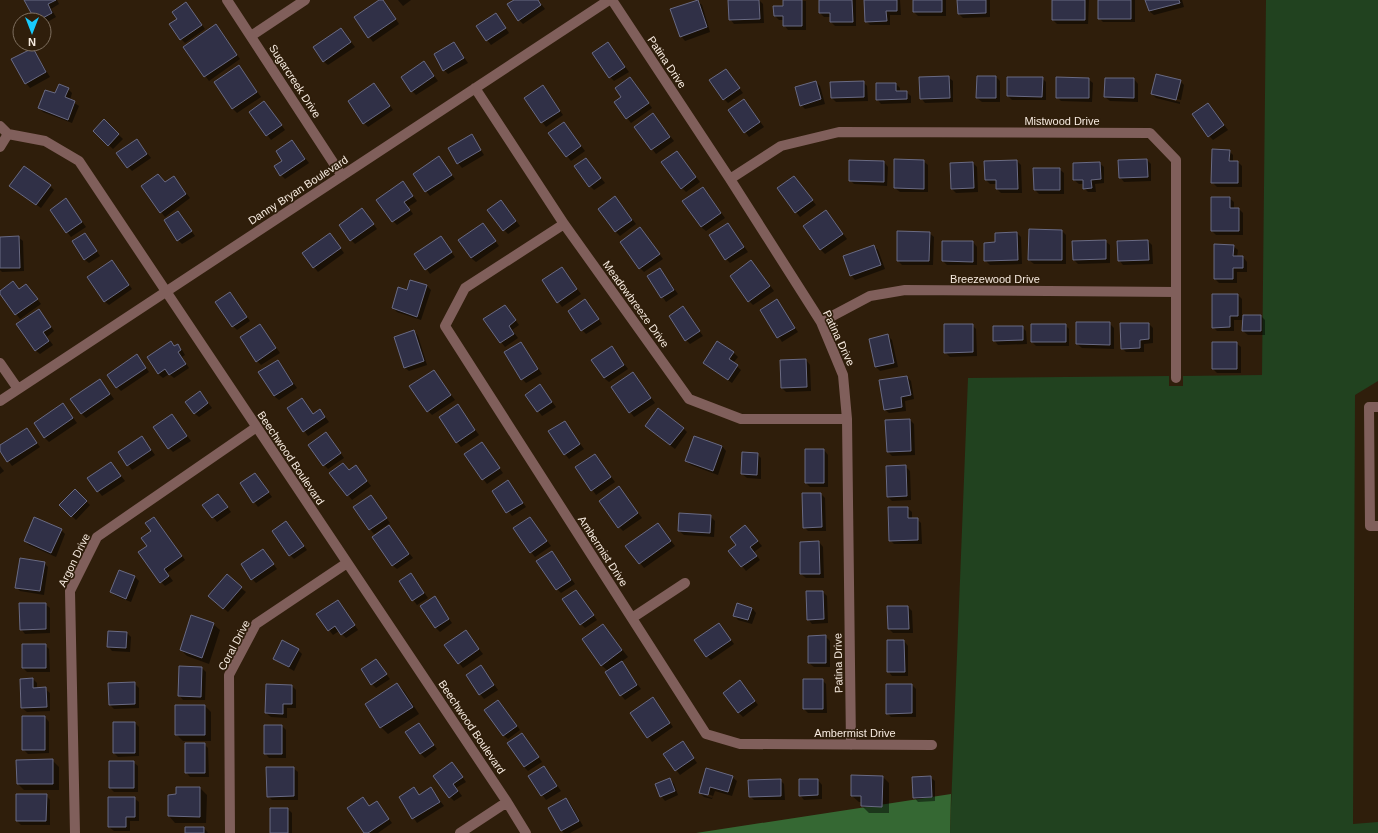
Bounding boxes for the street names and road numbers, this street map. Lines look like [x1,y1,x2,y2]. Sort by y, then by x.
street label: Patina Drive [645,34,689,90]
street label: Sugarcreek Drive [267,42,323,120]
street label: Mistwood Drive [1024,115,1100,127]
street label: Danny Bryan Boulevard [246,153,350,227]
street label: Meadowbreeze Drive [601,258,671,350]
street label: Breezewood Drive [950,273,1040,285]
street label: Patina Drive [821,308,857,368]
street label: Beechwood Boulevard [255,409,327,507]
street label: Ambermist Drive [576,514,630,588]
street label: Argon Drive [56,531,92,589]
street label: Coral Drive [216,618,252,672]
street label: Patina Drive [831,633,845,693]
street label: Beechwood Boulevard [436,678,508,776]
street label: Ambermist Drive [814,727,896,739]

